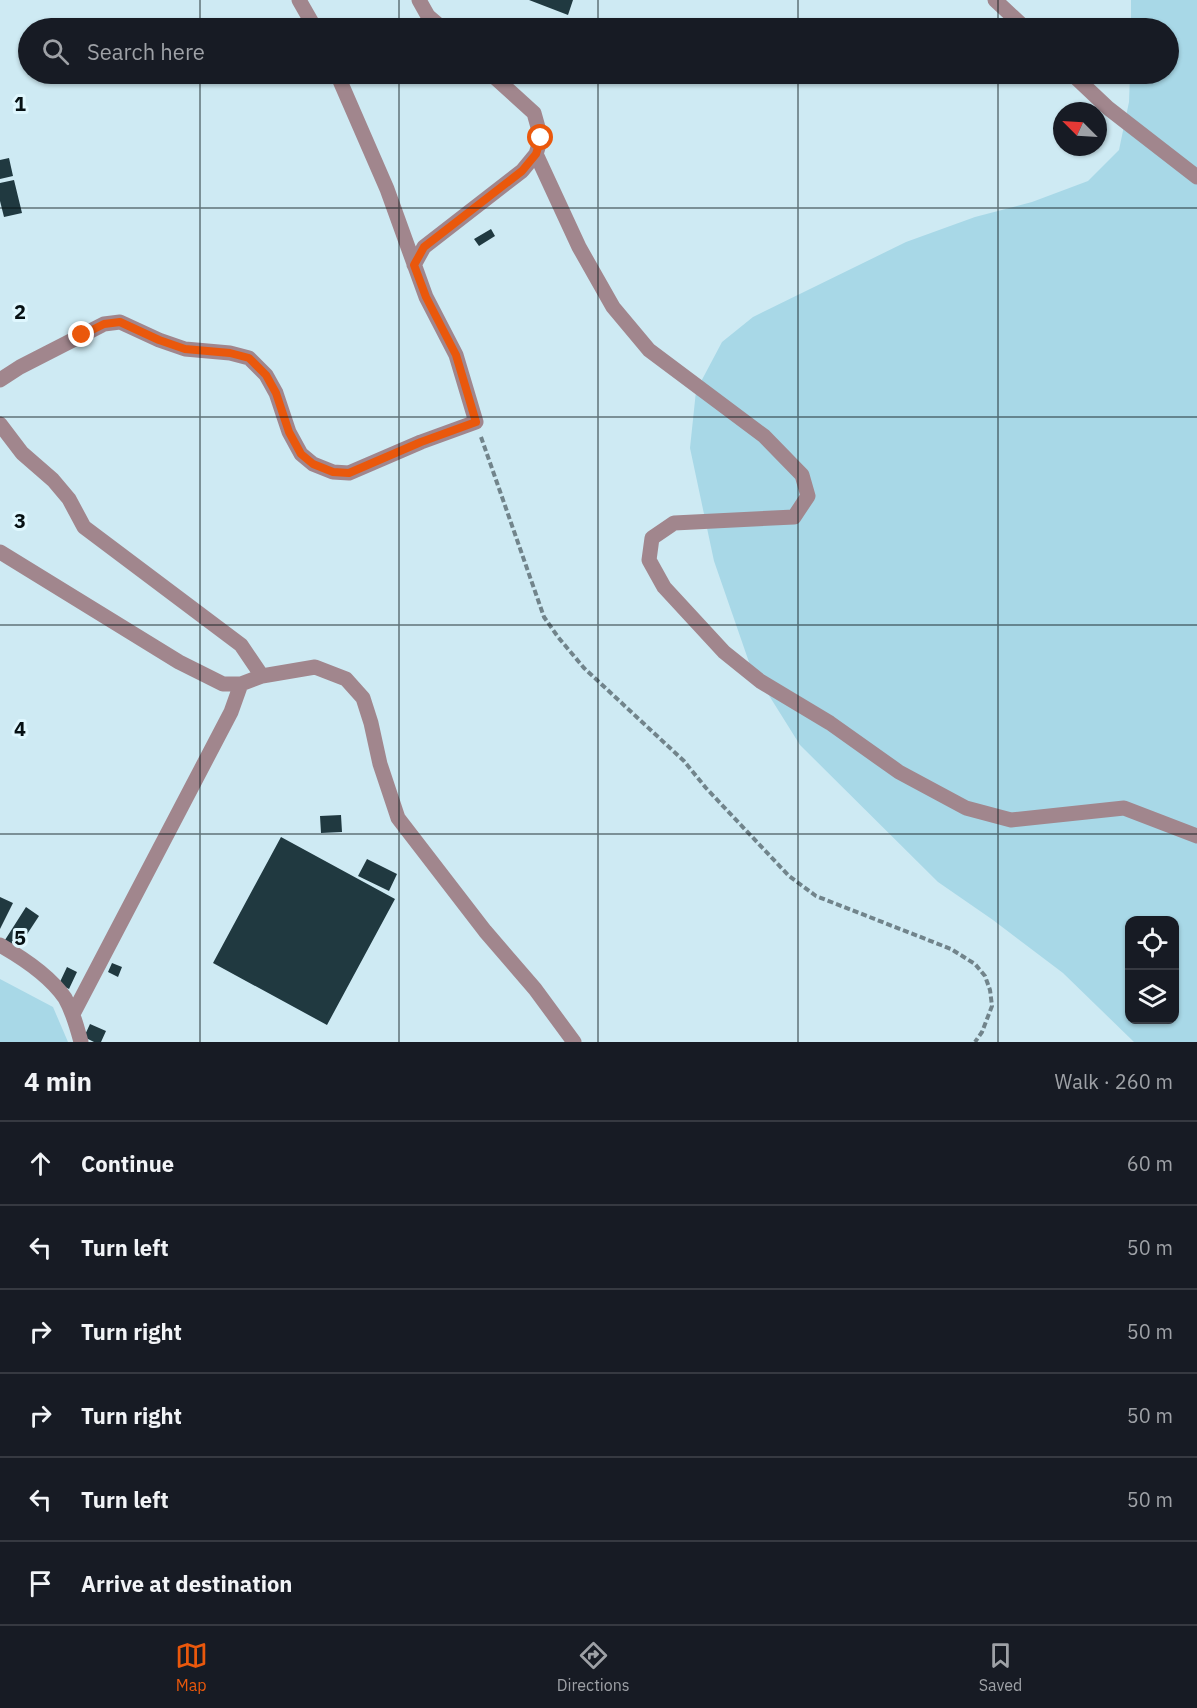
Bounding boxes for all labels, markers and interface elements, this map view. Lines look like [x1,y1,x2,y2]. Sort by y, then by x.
search box [18,18,1179,84]
icon: search [39,35,72,68]
text: Search here [87,37,205,66]
text: 1 [14,90,26,117]
north arrow [1053,102,1107,156]
route start [527,124,553,150]
text: 2 [14,298,26,325]
route end [68,321,94,347]
text: 3 [14,507,26,534]
text: 4 [14,715,26,742]
map controls [1125,916,1179,1024]
button: locate [1125,916,1179,970]
text: 5 [14,924,26,951]
button: layers [1125,970,1179,1024]
text: 4 min [24,1064,92,1098]
text: Walk · 260 m [1055,1068,1173,1095]
icon: ahead [24,1147,57,1180]
text: Continue [81,1149,174,1178]
text: 60 m [1127,1150,1173,1177]
icon: left [24,1231,57,1264]
text: Turn left [81,1233,169,1262]
text: 50 m [1127,1234,1173,1261]
icon: right [24,1315,57,1348]
text: Turn right [81,1317,182,1346]
text: 50 m [1127,1318,1173,1345]
icon: right [24,1399,57,1432]
text: Turn right [81,1401,182,1430]
text: 50 m [1127,1402,1173,1429]
icon: left [24,1483,57,1516]
text: Turn left [81,1485,169,1514]
text: 50 m [1127,1486,1173,1513]
icon: arrive [24,1567,57,1600]
text: Arrive at destination [81,1569,292,1598]
tab: Map [175,1639,208,1695]
tab: Directions [557,1639,630,1695]
tab: Saved [979,1639,1022,1695]

